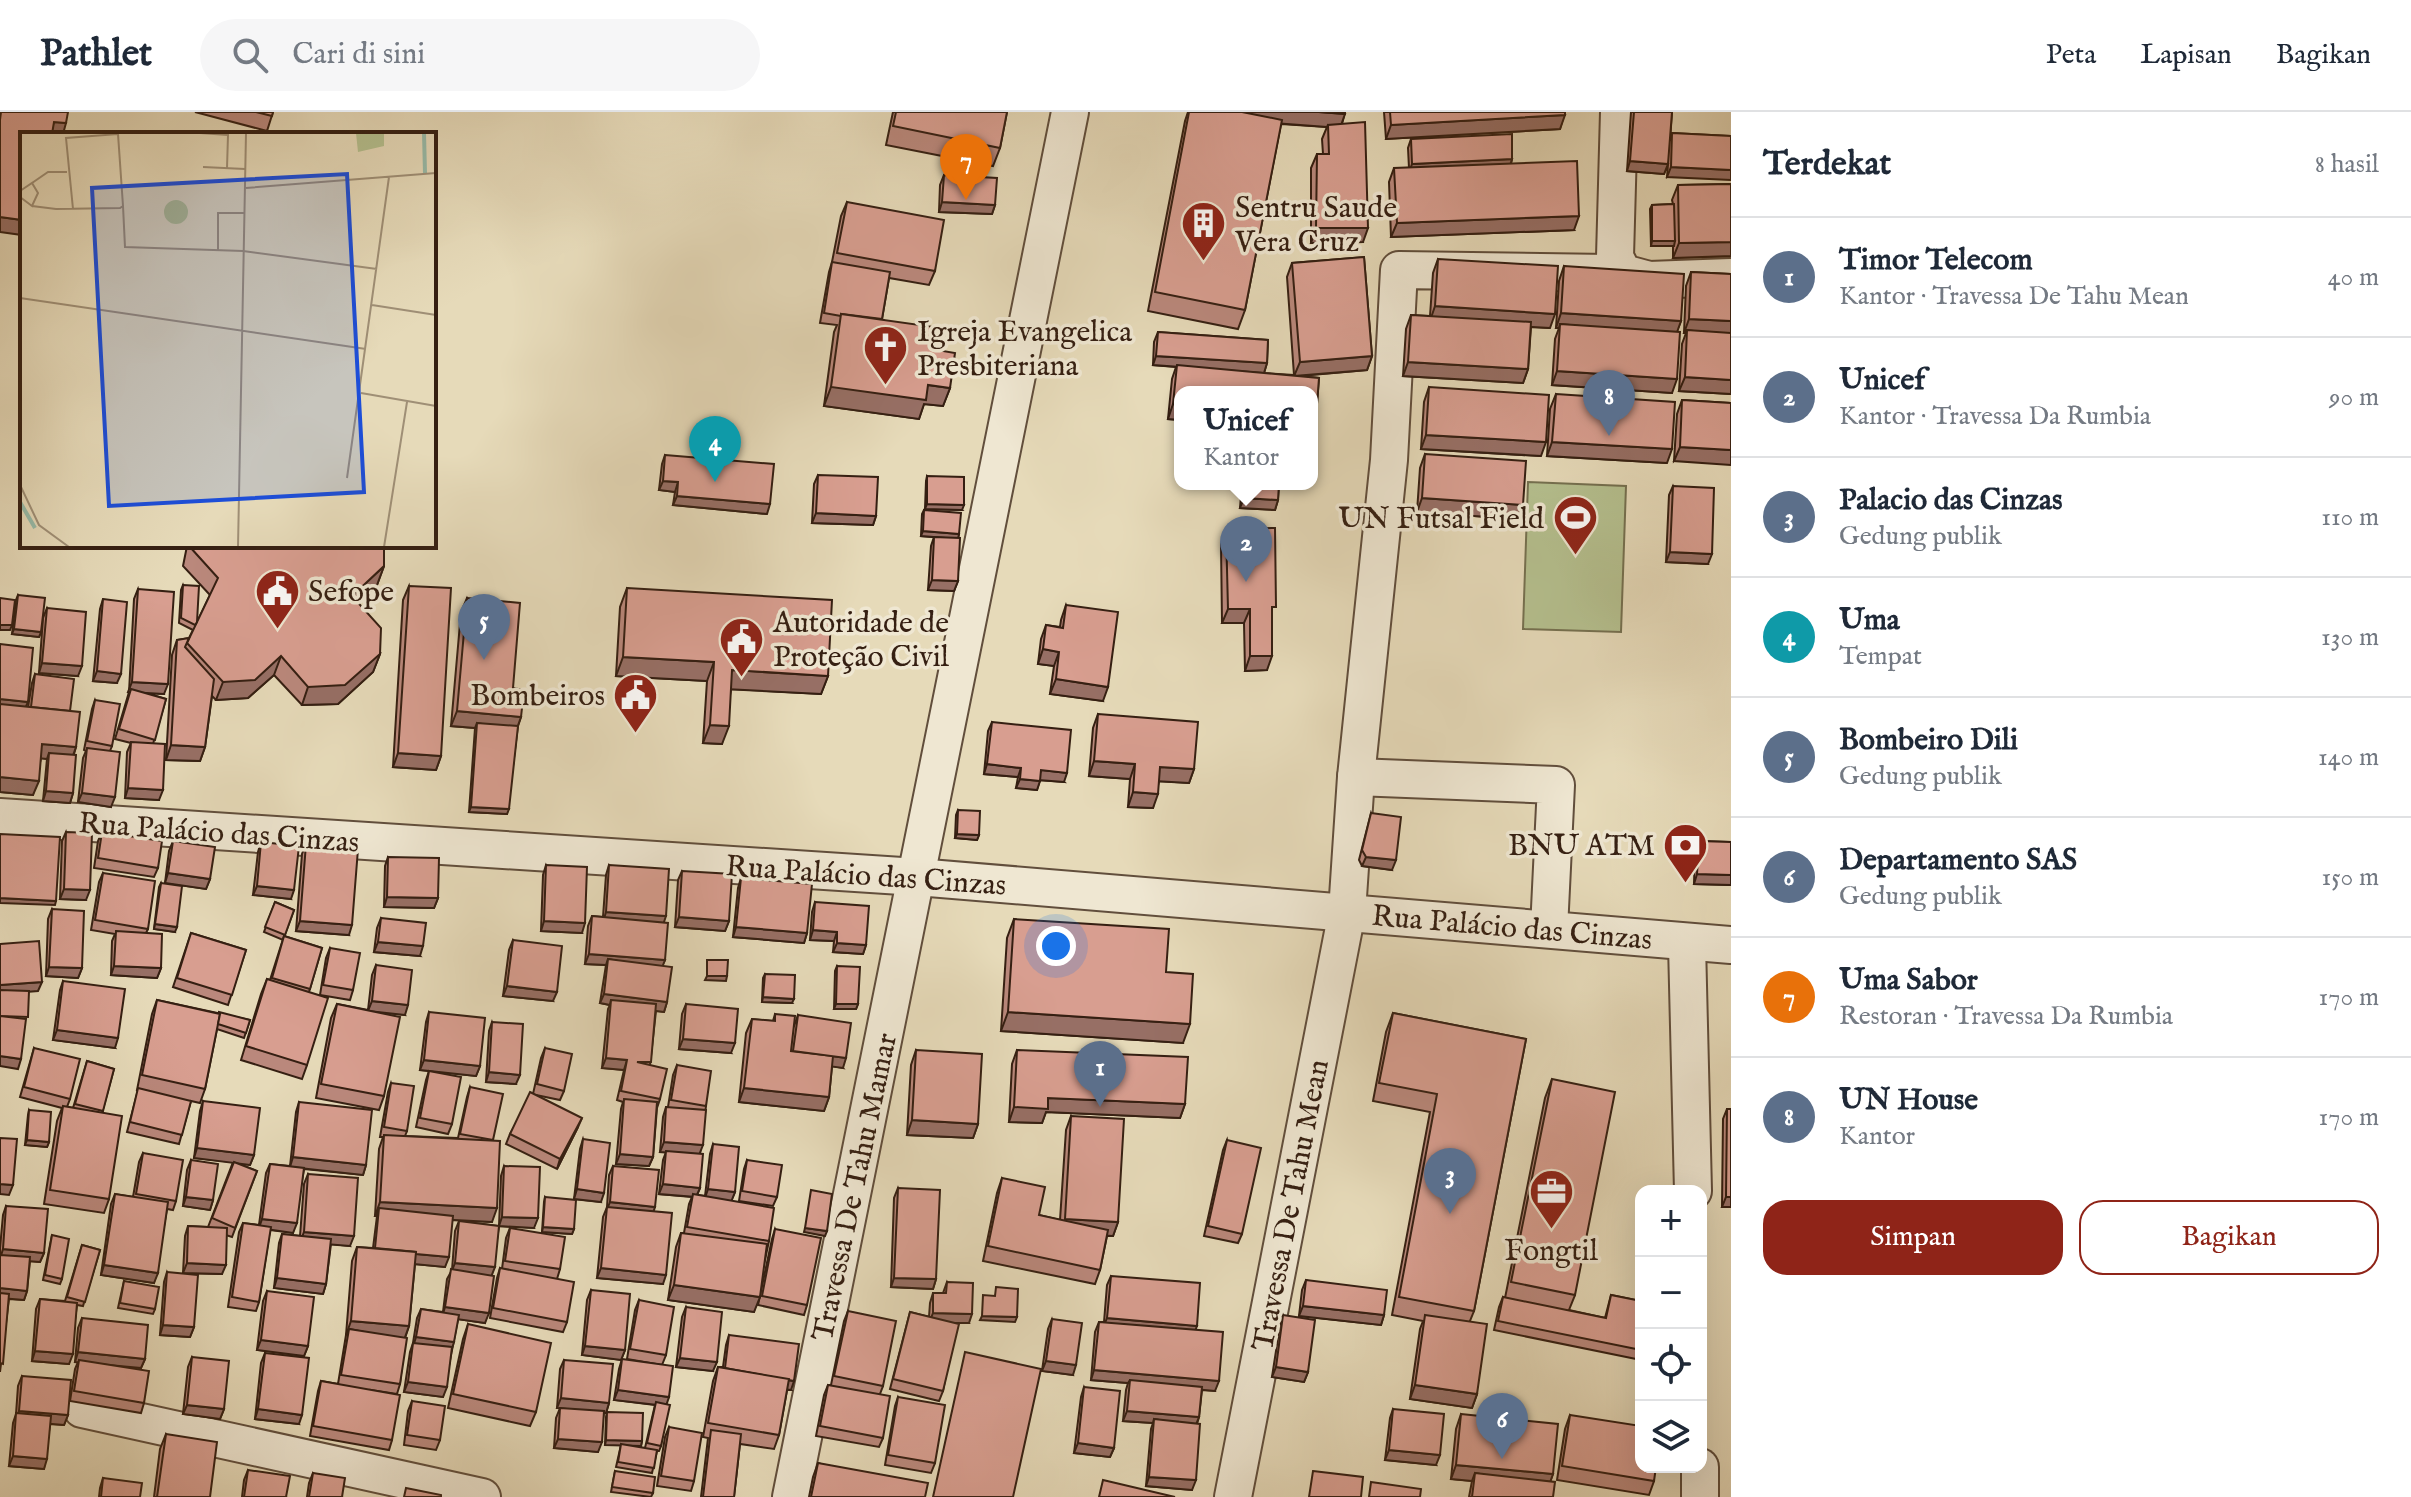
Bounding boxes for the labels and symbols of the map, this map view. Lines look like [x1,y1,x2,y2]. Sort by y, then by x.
inset map [20,132,436,548]
pin: 7 [940,134,992,200]
place label: Sentru Saude Vera Cruz [1234,190,1397,262]
building icon: Sentru Saude Vera Cruz [1180,200,1228,263]
place label: Igreja Evangelica Presbiteriana [917,314,1132,386]
church icon: Igreja Evangelica Presbiteriana [862,324,910,387]
pin: 8 [1583,370,1635,436]
pin: 4 [689,416,741,482]
sports icon: UN Futsal Field [1551,494,1599,557]
place label: UN Futsal Field [1338,501,1545,539]
pin: 2 [1220,516,1272,582]
public building icon: Sefope [253,567,301,630]
place label: Sefope [308,574,394,612]
pin: 5 [458,594,510,660]
place label: Autoridade de Proteção Civil [772,605,950,677]
public building icon: Autoridade de Proteção Civil [718,615,766,678]
public building icon: Bombeiros [612,671,660,734]
place label: Bombeiros [470,678,605,716]
street label: Rua Palácio das Cinzas [77,805,360,863]
bank icon: BNU ATM [1662,821,1710,884]
place label: BNU ATM [1508,828,1655,866]
street label: Rua Palácio das Cinzas [724,848,1007,906]
street label: Rua Palácio das Cinzas [1370,898,1654,960]
your location [1036,926,1076,966]
street label: Travessa De Tahu Mamar [805,1030,907,1345]
pin: 1 [1074,1041,1126,1107]
street label: Travessa De Tahu Mean [1245,1056,1339,1354]
pin: 3 [1424,1148,1476,1214]
office icon: Fongtil [1527,1168,1575,1231]
place label: Fongtil [1504,1233,1599,1271]
pin: 6 [1476,1393,1528,1459]

